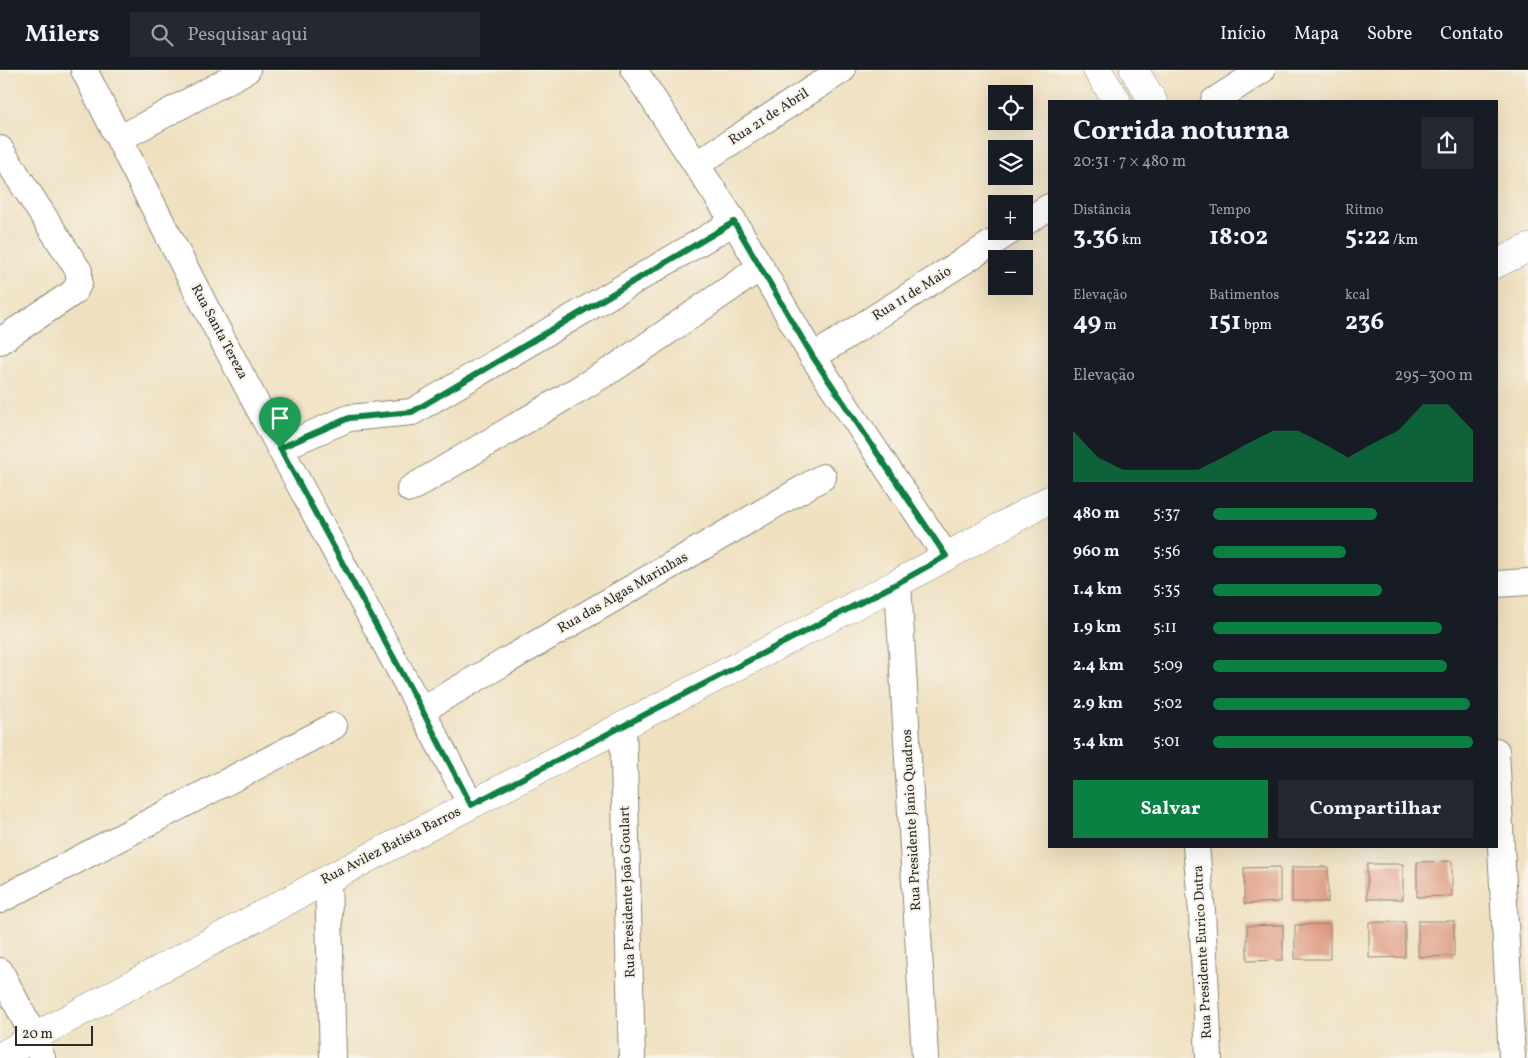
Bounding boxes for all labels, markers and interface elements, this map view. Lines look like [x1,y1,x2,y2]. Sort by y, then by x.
search box [130,12,480,57]
text: Milers [25,18,100,52]
icon: search [148,21,176,49]
text: Pesquisar aqui [188,22,308,48]
text: Início [1220,22,1266,47]
text: Mapa [1294,22,1339,47]
text: Sobre [1367,22,1412,47]
text: Contato [1440,22,1503,47]
street label: Rua 21 de Abril [725,84,813,150]
map controls [988,85,1033,295]
button: locate [988,85,1033,130]
text: Corrida noturna [1073,112,1290,151]
button: share [1421,117,1473,169]
button: layers [988,140,1033,185]
text: 20:31 · 7 × 480 m [1073,151,1186,173]
button: + [988,195,1033,240]
text: Distância [1073,201,1131,220]
text: Tempo [1209,201,1251,220]
text: Ritmo [1345,201,1384,220]
text: 3.36 [1073,220,1119,255]
text: 18:02 [1209,220,1268,255]
text: 5:22 [1345,220,1390,255]
text: km [1119,231,1142,250]
text: /km [1390,231,1418,250]
button: − [988,250,1033,295]
street label: Rua 11 de Maio [869,262,955,326]
street label: Rua Santa Tereza [186,281,252,383]
text: Elevação [1073,286,1127,305]
text: Batimentos [1209,286,1279,305]
text: kcal [1345,286,1370,305]
text: 49 [1073,305,1101,340]
text: 151 [1209,305,1241,340]
text: 236 [1345,305,1384,340]
text: m [1101,316,1117,335]
text: bpm [1241,316,1272,335]
text: Elevação [1073,365,1135,387]
text: 295–300 m [1395,365,1473,387]
pin [259,397,301,448]
icon: arrive [266,404,294,432]
text: 480 m [1073,503,1120,525]
text: 5:37 [1153,503,1180,525]
text: 960 m [1073,541,1119,563]
text: 5:56 [1153,541,1180,563]
street label: Rua das Algas Marinhas [554,548,692,638]
text: 1.4 km [1073,579,1122,601]
text: 5:35 [1153,579,1180,601]
text: 1.9 km [1073,617,1121,639]
text: 5:11 [1153,617,1177,639]
text: 2.4 km [1073,655,1124,677]
text: 5:09 [1153,655,1183,677]
text: 2.9 km [1073,693,1123,715]
text: 5:02 [1153,693,1183,715]
street label: Rua Presidente Janio Quadros [898,729,926,911]
text: 3.4 km [1073,731,1124,753]
text: 5:01 [1153,731,1180,753]
button: Salvar [1073,780,1268,838]
button: Compartilhar [1278,780,1473,838]
street label: Rua Avilez Batista Barros [318,802,464,890]
street label: Rua Presidente João Goulart [616,806,640,978]
street label: Rua Presidente Eurico Dutra [1189,865,1217,1039]
scale bar [15,1023,92,1046]
text: 20 m [22,1025,53,1044]

